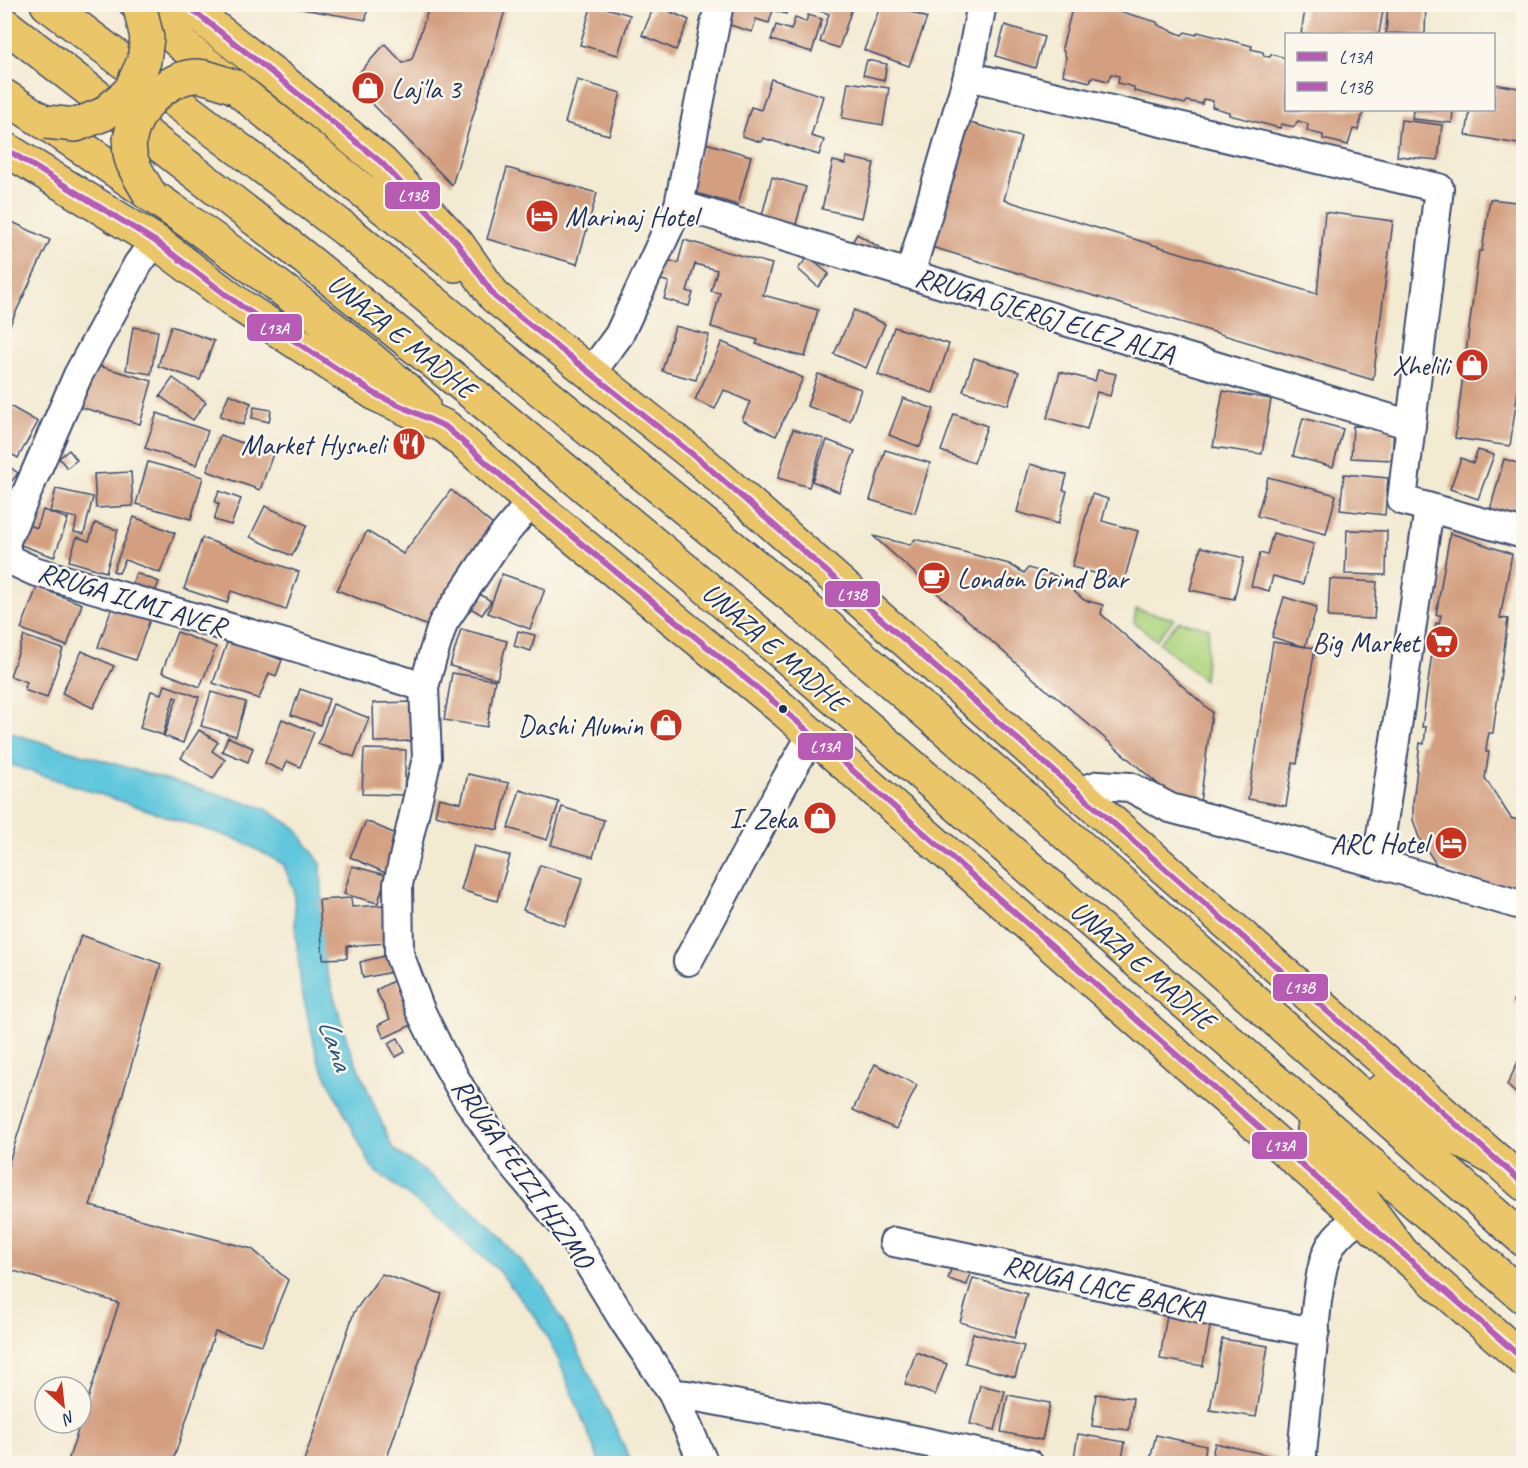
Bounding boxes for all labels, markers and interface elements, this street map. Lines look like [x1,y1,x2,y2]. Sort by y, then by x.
legend [1285,33,1495,111]
text: L13A [1339,46,1373,68]
shop icon: Laj'la 3 [350,70,386,106]
place label: Laj'la 3 [391,71,463,106]
text: L13B [1339,76,1374,98]
line badge: L13B [384,181,441,210]
text: L13B [398,186,429,206]
hotel icon: Marinaj Hotel [524,198,560,234]
place label: Marinaj Hotel [565,199,703,234]
street label: RRUGA GJERGJ ELEZ ALIA [911,259,1180,371]
street label: UNAZA E MADHE [321,266,486,409]
line badge: L13A [246,313,303,342]
text: L13A [259,319,291,339]
shop icon: Xhelili [1454,347,1490,383]
place label: Xhelili [1392,348,1453,383]
restaurant icon: Market Hysneli [391,426,427,462]
place label: Market Hysneli [241,427,390,462]
street label: RRUGA ILMI AVER [34,554,233,645]
cafe icon: London Grind Bar [916,560,952,596]
place label: London Grind Bar [957,561,1131,596]
street label: UNAZA E MADHE [695,575,857,722]
line badge: L13B [824,580,881,608]
text: L13B [837,585,868,605]
supermarket icon: Big Market [1424,624,1460,660]
place label: Big Market [1312,625,1422,660]
unlabelled marker [777,703,789,715]
shop icon: Dashi Alumin [648,707,684,743]
place label: Dashi Alumin [518,708,643,743]
line badge: L13A [797,732,854,761]
text: L13A [810,737,842,757]
shop icon: I. Zeka [802,800,838,836]
place label: I. Zeka [729,801,799,836]
hotel icon: ARC Hotel [1433,825,1469,861]
place label: ARC Hotel [1330,826,1433,861]
street label: UNAZA E MADHE [1063,893,1225,1040]
line badge: L13B [1272,973,1329,1002]
text: L13B [1285,978,1316,998]
water label: Lana [310,1014,363,1077]
street label: RRUGA FEIZI HIZMO [445,1071,603,1277]
line badge: L13A [1251,1131,1308,1160]
text: L13A [1265,1136,1297,1156]
street label: RRUGA LACE BACKA [1000,1247,1209,1327]
north arrow [33,1375,93,1435]
text: N [58,1406,78,1430]

